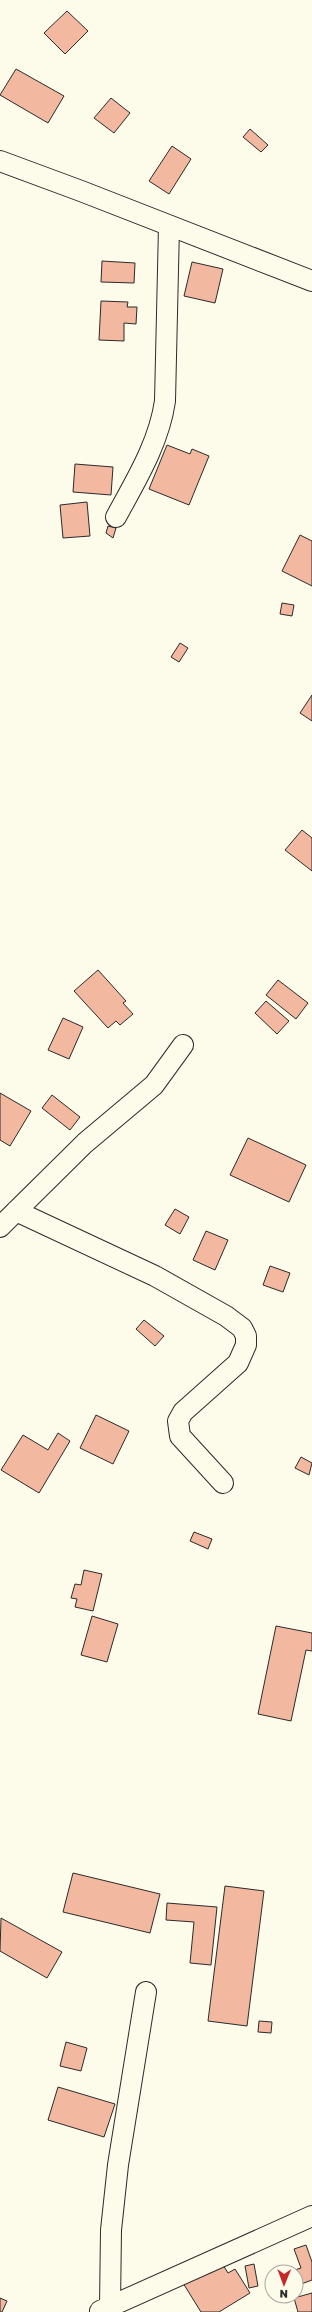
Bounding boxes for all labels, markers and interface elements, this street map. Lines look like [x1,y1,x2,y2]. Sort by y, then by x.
north arrow [264,2264,304,2304]
text: N [280,2288,288,2301]

